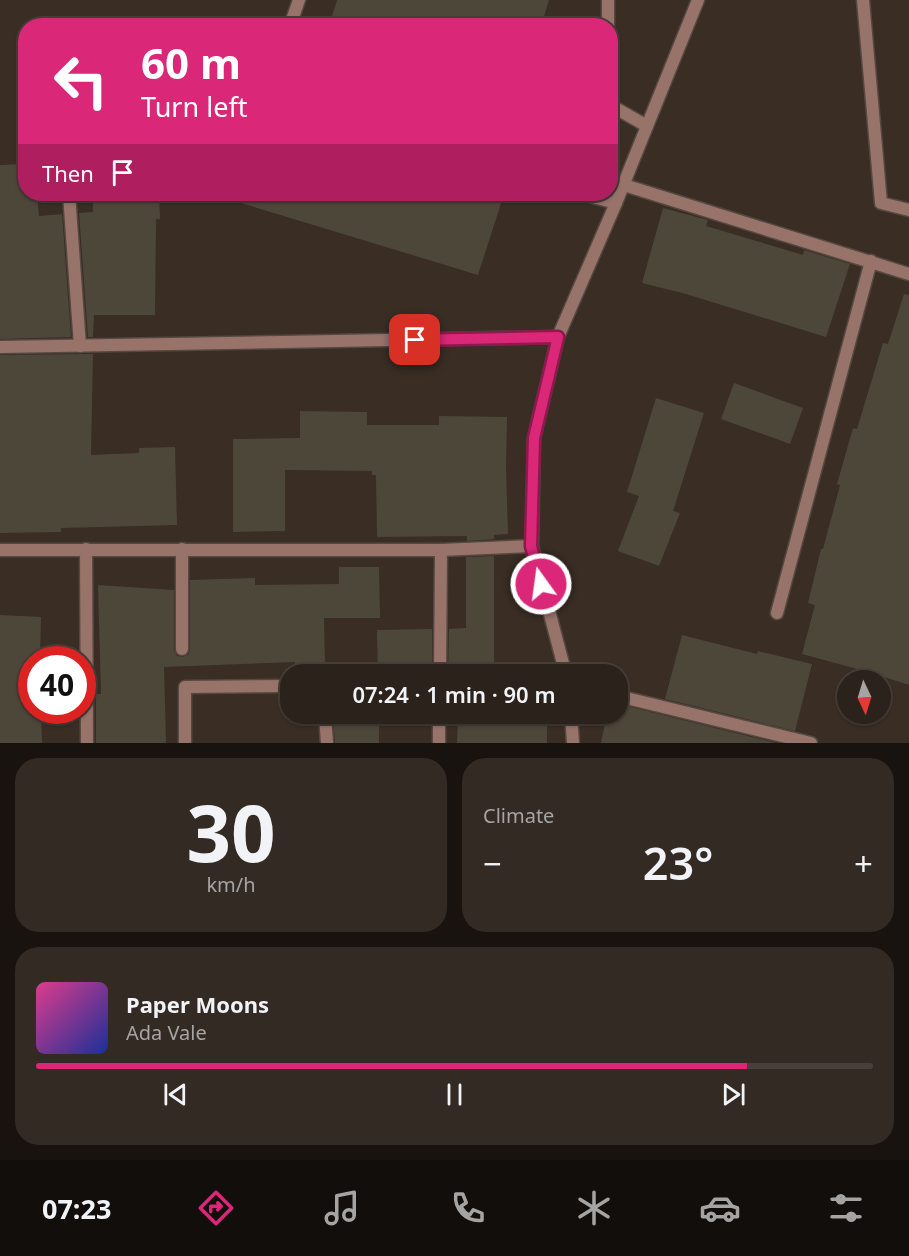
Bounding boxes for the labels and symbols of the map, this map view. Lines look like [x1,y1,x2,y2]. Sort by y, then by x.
pin [389,314,440,365]
position arrow [509,552,573,616]
speed limit sign: 40 [18,646,96,724]
north arrow [837,670,891,724]

